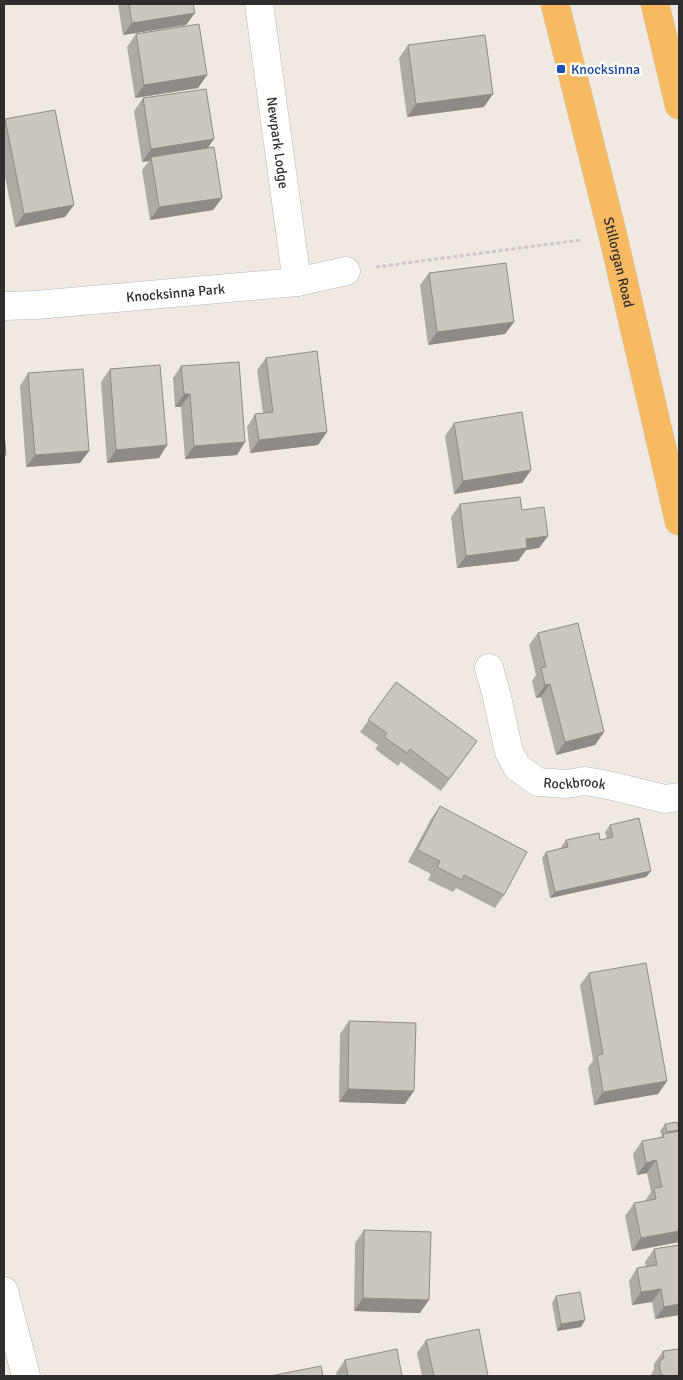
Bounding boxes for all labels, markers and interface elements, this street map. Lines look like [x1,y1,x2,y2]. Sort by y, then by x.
place label: Knocksinna [571,61,640,78]
marker: Knocksinna [555,63,567,75]
street label: Newpark Lodge [263,96,293,190]
street label: Stillorgan Road [600,215,638,309]
street label: Knocksinna Park [125,280,226,306]
street label: Rockbrook [543,773,607,793]

